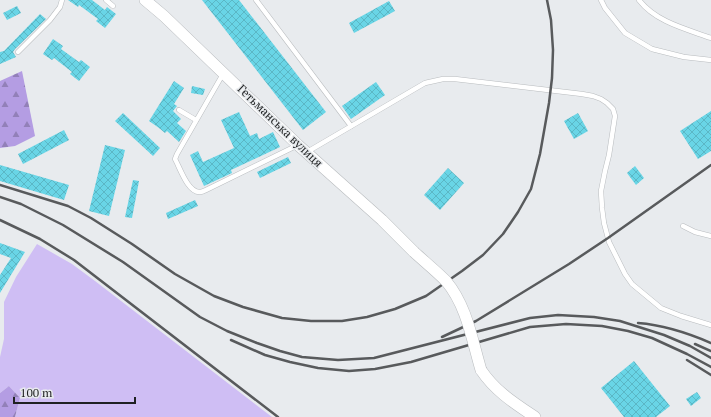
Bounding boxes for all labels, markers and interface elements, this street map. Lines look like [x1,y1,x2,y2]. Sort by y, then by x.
street label: Гетьманська вулиця [235,81,326,170]
scale bar [14,379,135,405]
text: 100 m [20,385,53,400]

